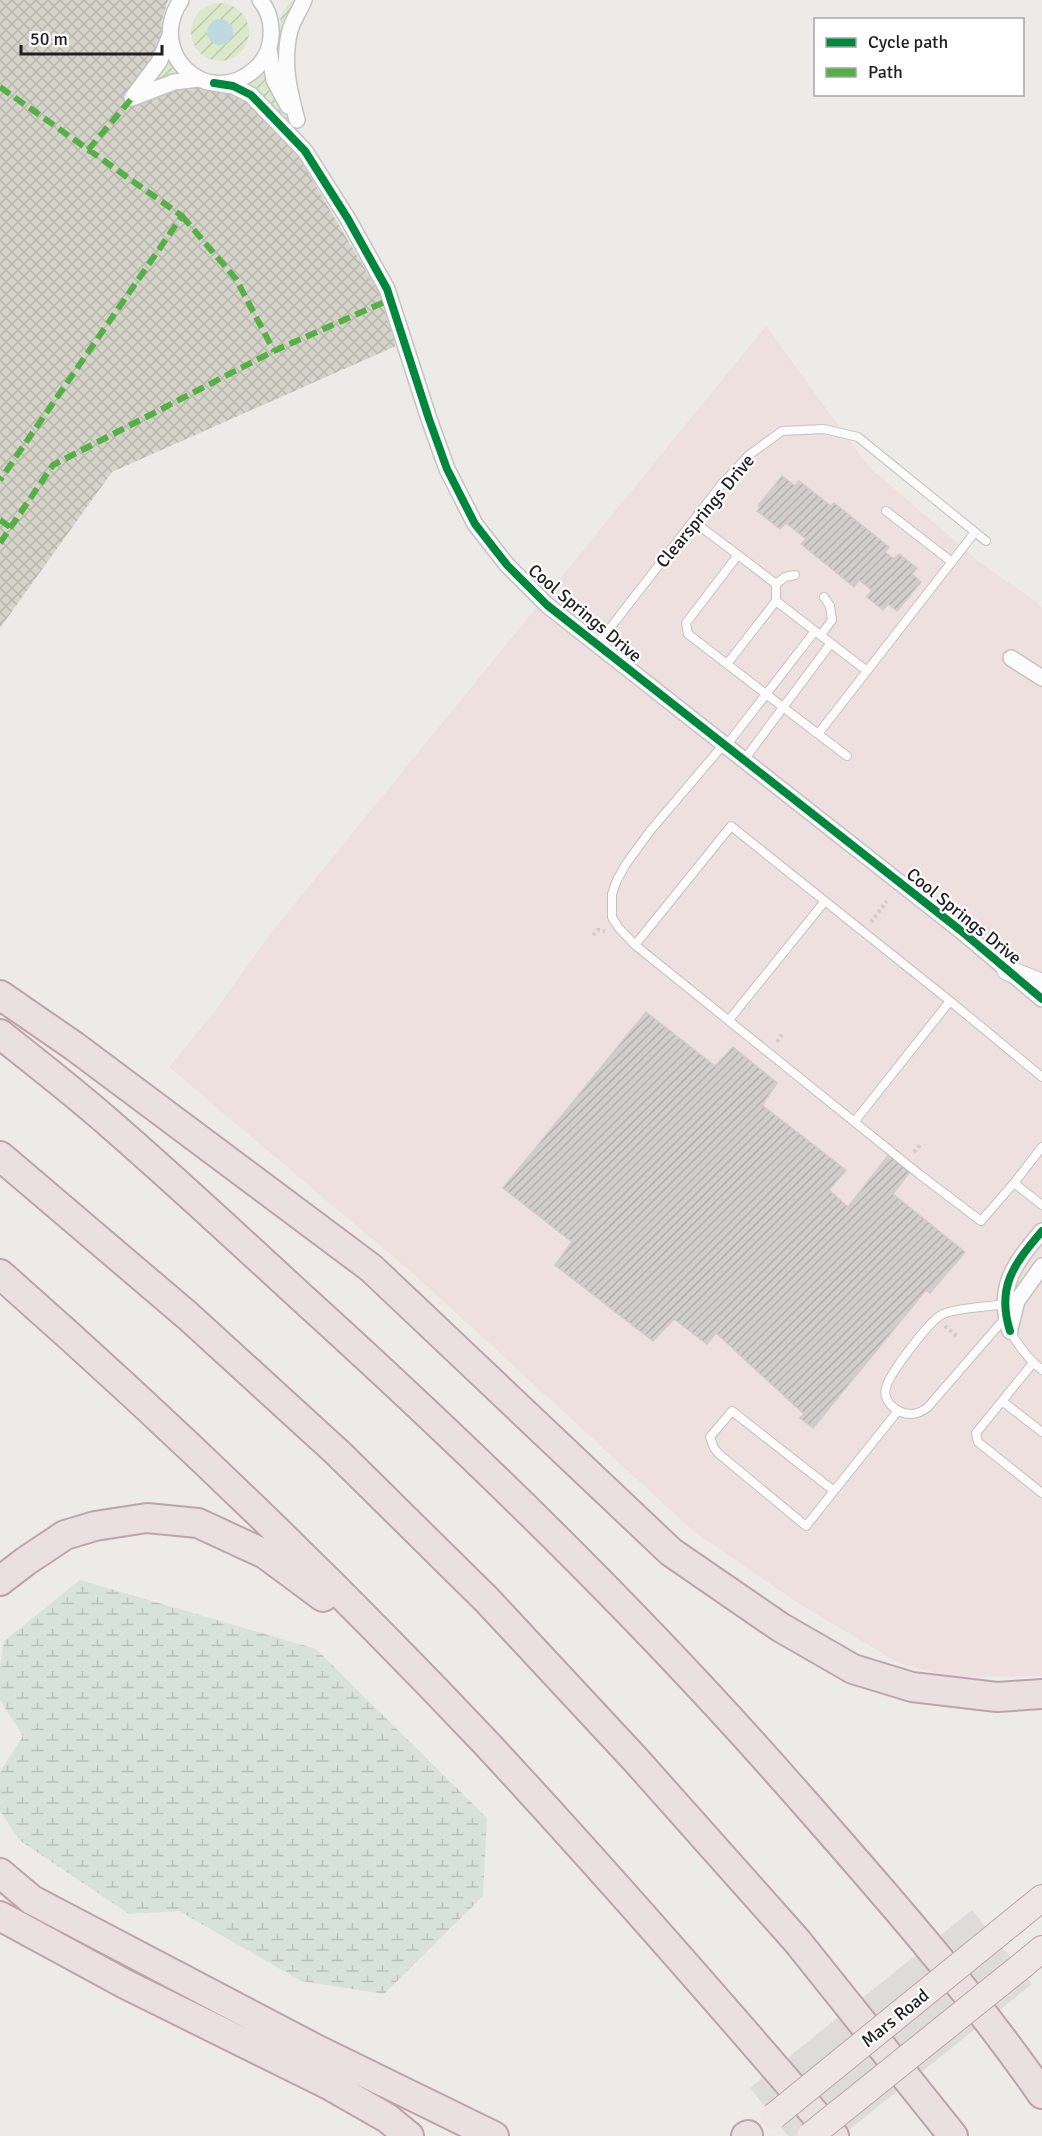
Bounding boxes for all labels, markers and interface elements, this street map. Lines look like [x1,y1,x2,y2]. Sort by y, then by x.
scale bar [21,18,162,56]
legend [814,18,1024,96]
text: 50 m [30,28,68,50]
text: Cycle path [868,31,948,53]
text: Path [868,61,903,83]
street label: Clearsprings Drive [651,450,759,572]
street label: Cool Springs Drive [524,559,646,667]
street label: Cool Springs Drive [902,863,1026,969]
street label: Mars Road [857,1984,933,2052]

